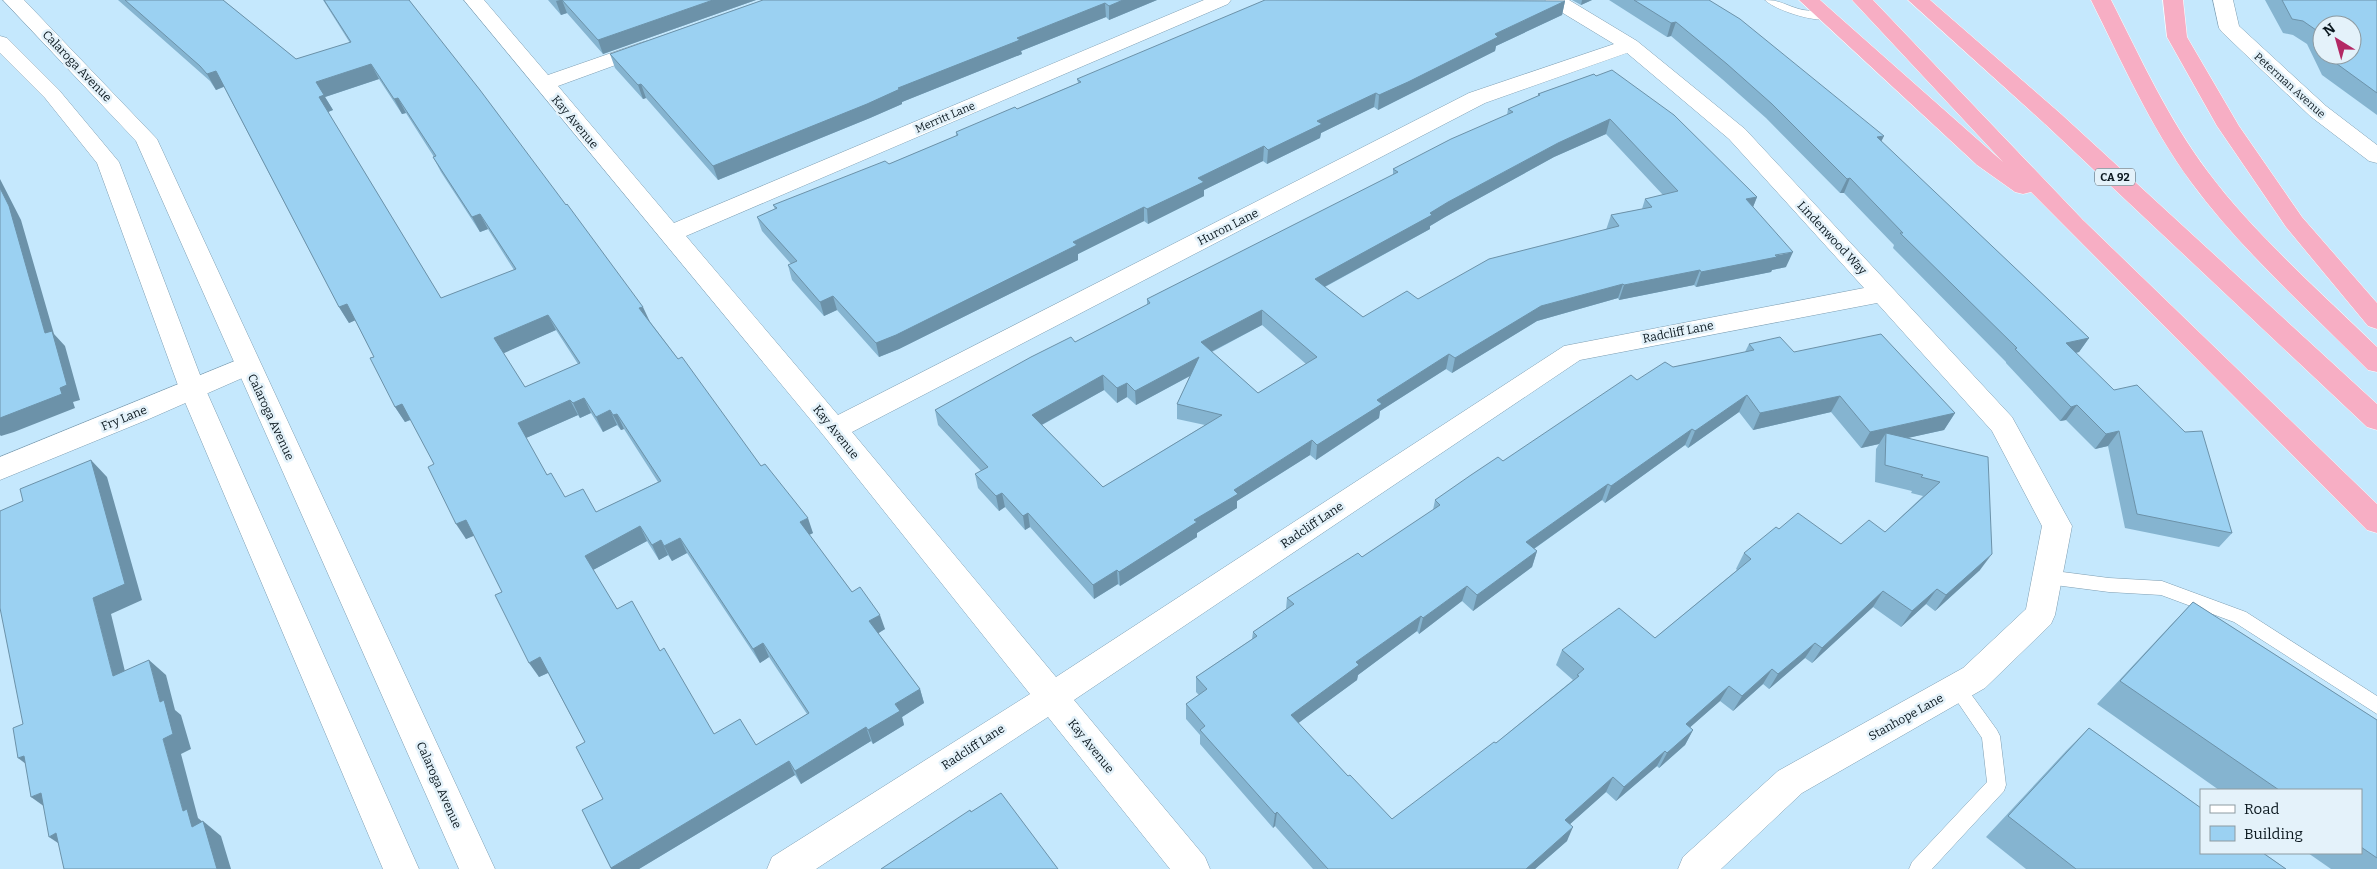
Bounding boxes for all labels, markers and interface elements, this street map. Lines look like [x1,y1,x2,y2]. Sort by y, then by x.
north arrow [2312,15,2362,65]
text: N [2320,20,2339,40]
street label: Calaroga Avenue [39,27,115,105]
street label: Peterman Avenue [2251,50,2328,121]
street label: Kay Avenue [549,93,601,151]
street label: Merritt Lane [913,99,977,136]
road number: CA 92 [2095,168,2135,186]
street label: Lindenwood Way [1794,198,1870,278]
street label: Huron Lane [1195,206,1261,248]
street label: Radcliff Lane [1641,318,1715,346]
street label: Calaroga Avenue [245,372,297,462]
street label: Kay Avenue [810,402,862,462]
street label: Fry Lane [99,403,149,433]
street label: Radcliff Lane [1278,499,1346,551]
street label: Stanhope Lane [1866,691,1946,743]
street label: Kay Avenue [1065,716,1117,776]
street label: Radcliff Lane [939,721,1007,773]
street label: Calaroga Avenue [414,739,464,831]
legend [2200,789,2362,854]
text: Road [2244,800,2279,818]
text: Building [2244,825,2303,843]

